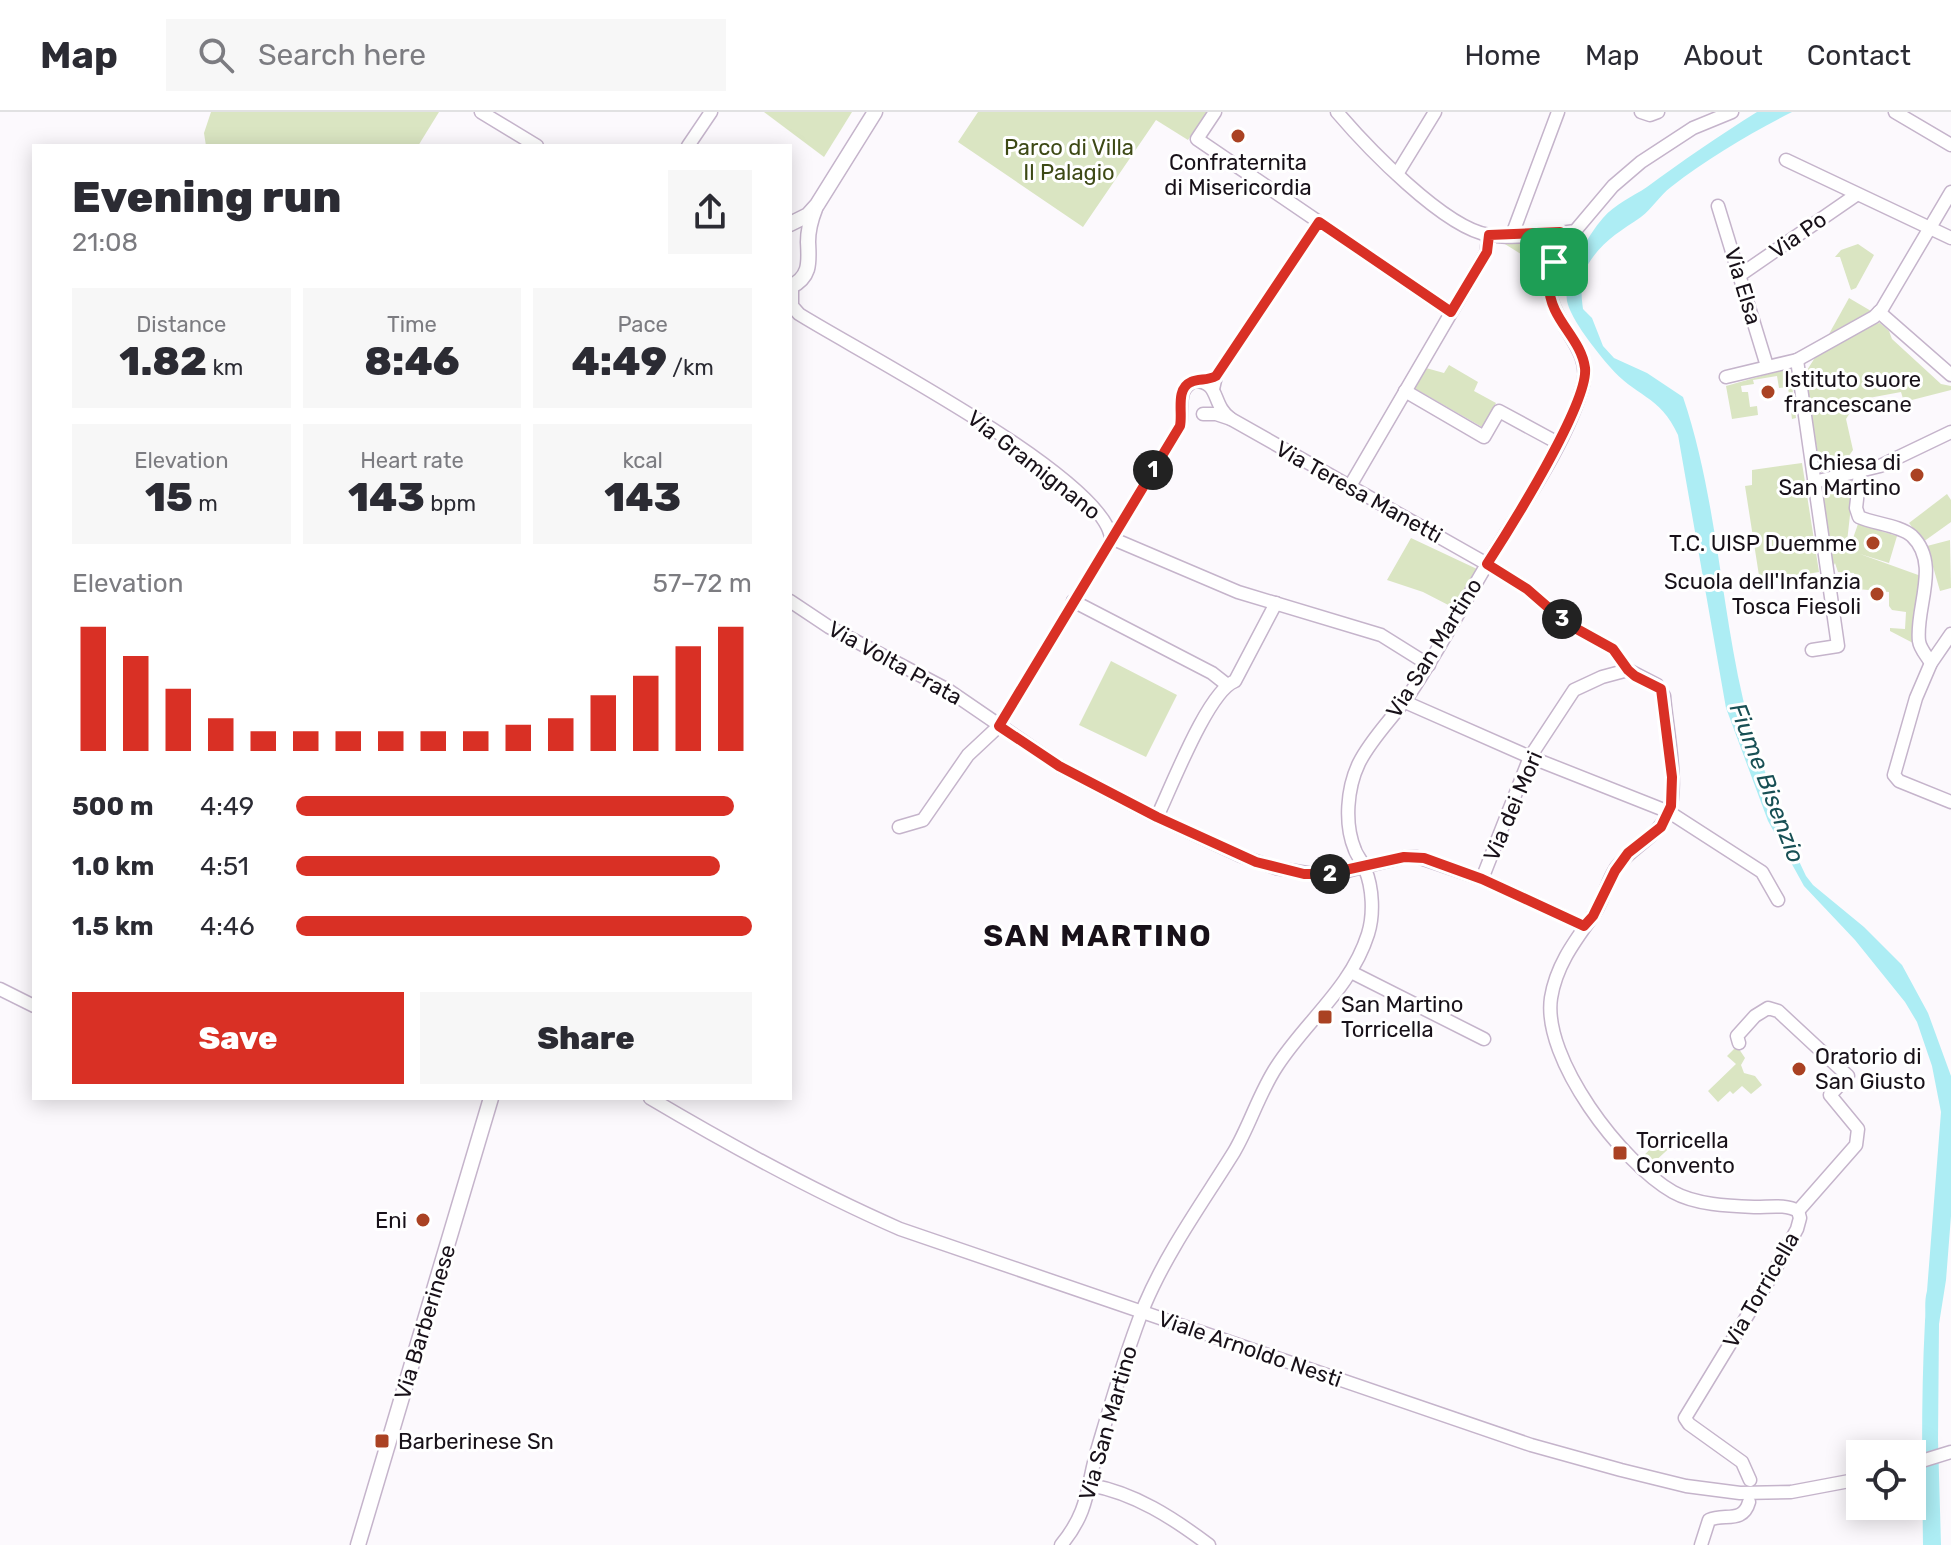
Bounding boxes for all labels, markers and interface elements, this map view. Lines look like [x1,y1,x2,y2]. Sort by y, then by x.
search box [166,19,726,91]
text: Map [40,32,118,78]
icon: search [194,33,238,77]
text: Search here [258,37,426,73]
text: Home [1464,39,1541,72]
text: Map [1585,39,1639,72]
text: About [1683,39,1763,72]
text: Contact [1807,39,1911,72]
marker: Confraternita di Misericordia [1229,127,1247,145]
park label: Parco di Villa Il Palagio [1004,134,1134,186]
place label: Confraternita di Misericordia [1164,149,1312,201]
button: share [668,170,752,254]
text: Evening run [72,171,341,223]
street label: Via Po [1764,206,1832,264]
text: 21:08 [72,227,138,258]
pin [1520,228,1588,296]
icon: arrive [1532,240,1576,284]
street label: Via Elsa [1719,244,1767,328]
text: Distance [136,311,226,338]
text: Time [387,311,437,338]
text: Pace [617,311,668,338]
text: 1.82 [119,338,207,385]
text: 8:46 [364,338,460,385]
text: 4:49 [572,338,667,385]
text: km [207,354,243,381]
text: /km [667,354,714,381]
place label: Istituto suore francescane [1784,366,1921,418]
marker: Istituto suore francescane [1759,383,1777,401]
street label: Via Gramignano [962,405,1106,525]
street label: Via Teresa Manetti [1271,435,1447,549]
text: Elevation [134,447,228,474]
text: Heart rate [360,447,464,474]
text: kcal [622,447,663,474]
place label: Chiesa di San Martino [1779,449,1901,501]
pin: 1 [1133,450,1173,490]
text: 1 [1148,456,1158,483]
marker: Chiesa di San Martino [1908,466,1926,484]
text: 15 [145,474,193,521]
text: 143 [348,474,425,521]
text: 143 [604,474,681,521]
text: m [193,490,218,517]
text: bpm [425,490,476,517]
place label: T.C. UISP Duemme [1669,530,1857,557]
marker: T.C. UISP Duemme [1864,534,1882,552]
text: Elevation [72,568,183,599]
text: 57–72 m [653,568,752,599]
place label: Scuola dell'Infanzia Tosca Fiesoli [1664,568,1861,620]
street label: Via San Martino [1380,573,1488,723]
marker: Scuola dell'Infanzia Tosca Fiesoli [1868,585,1886,603]
pin: 3 [1542,599,1582,639]
text: 3 [1555,605,1569,632]
street label: Via Volta Prata [823,615,967,711]
water label: Fiume Bisenzio [1724,699,1810,867]
street label: Via dei Mori [1478,747,1548,865]
text: 500 m [72,791,154,822]
text: 4:49 [200,791,254,822]
text: 1.0 km [72,851,154,882]
text: 4:51 [200,851,249,882]
pin: 2 [1310,854,1350,894]
text: 2 [1323,860,1337,887]
text: 1.5 km [72,911,154,942]
text: 4:46 [200,911,255,942]
district label: SAN MARTINO [983,918,1213,954]
place label: San Martino Torricella [1341,991,1463,1043]
button: Save [72,992,404,1084]
button: Share [420,992,752,1084]
marker: San Martino Torricella [1316,1008,1334,1026]
place label: Oratorio di San Giusto [1815,1043,1926,1095]
marker: Oratorio di San Giusto [1790,1060,1808,1078]
place label: Torricella Convento [1636,1127,1735,1179]
marker: Torricella Convento [1611,1144,1629,1162]
place label: Eni [375,1207,407,1234]
marker: Eni [414,1211,432,1229]
street label: Via Torricella [1717,1227,1805,1353]
street label: Via Barberinese [389,1241,461,1403]
street label: Viale Arnoldo Nesti [1155,1305,1345,1393]
street label: Via San Martino [1073,1343,1143,1503]
place label: Barberinese Sn [398,1428,554,1455]
marker: Barberinese Sn [373,1432,391,1450]
map controls [1846,1440,1926,1520]
button: locate [1846,1440,1926,1520]

